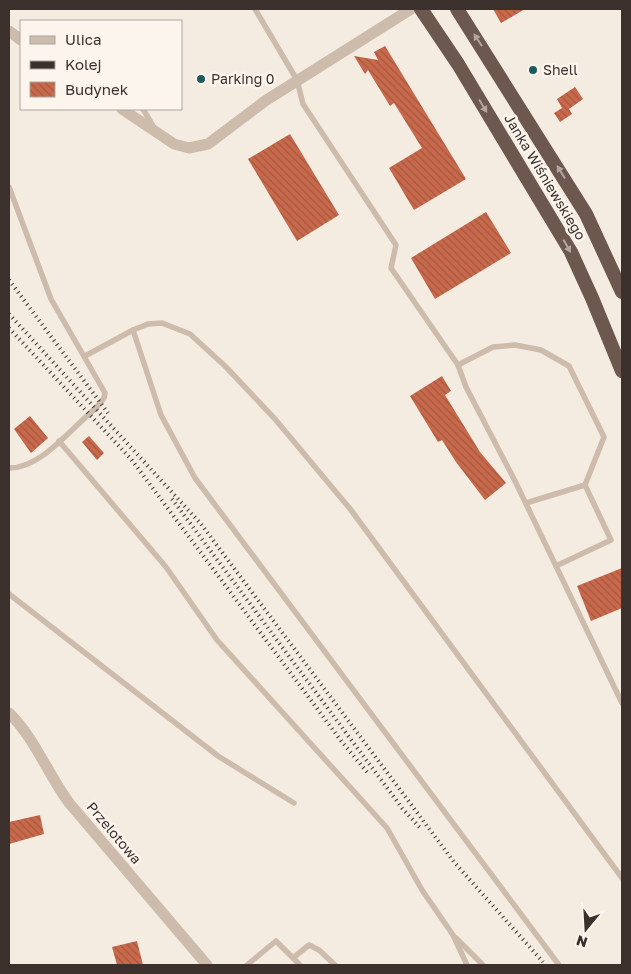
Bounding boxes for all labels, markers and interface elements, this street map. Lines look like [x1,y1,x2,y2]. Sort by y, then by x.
legend [20,20,182,110]
text: Ulica [65,30,101,48]
one-way arrow [474,33,483,47]
text: Kolej [65,55,101,73]
place label: Shell [543,61,578,78]
marker: Shell [527,64,539,76]
place label: Parking 0 [211,70,274,87]
marker: Parking 0 [195,73,207,85]
text: Budynek [65,80,129,98]
one-way arrow [479,100,488,113]
street label: Janka Wiśniewskiego [501,111,590,243]
one-way arrow [556,166,565,179]
one-way arrow [563,238,571,253]
street label: Przelotowa [84,798,145,867]
north arrow [561,904,611,954]
text: N [574,932,590,952]

